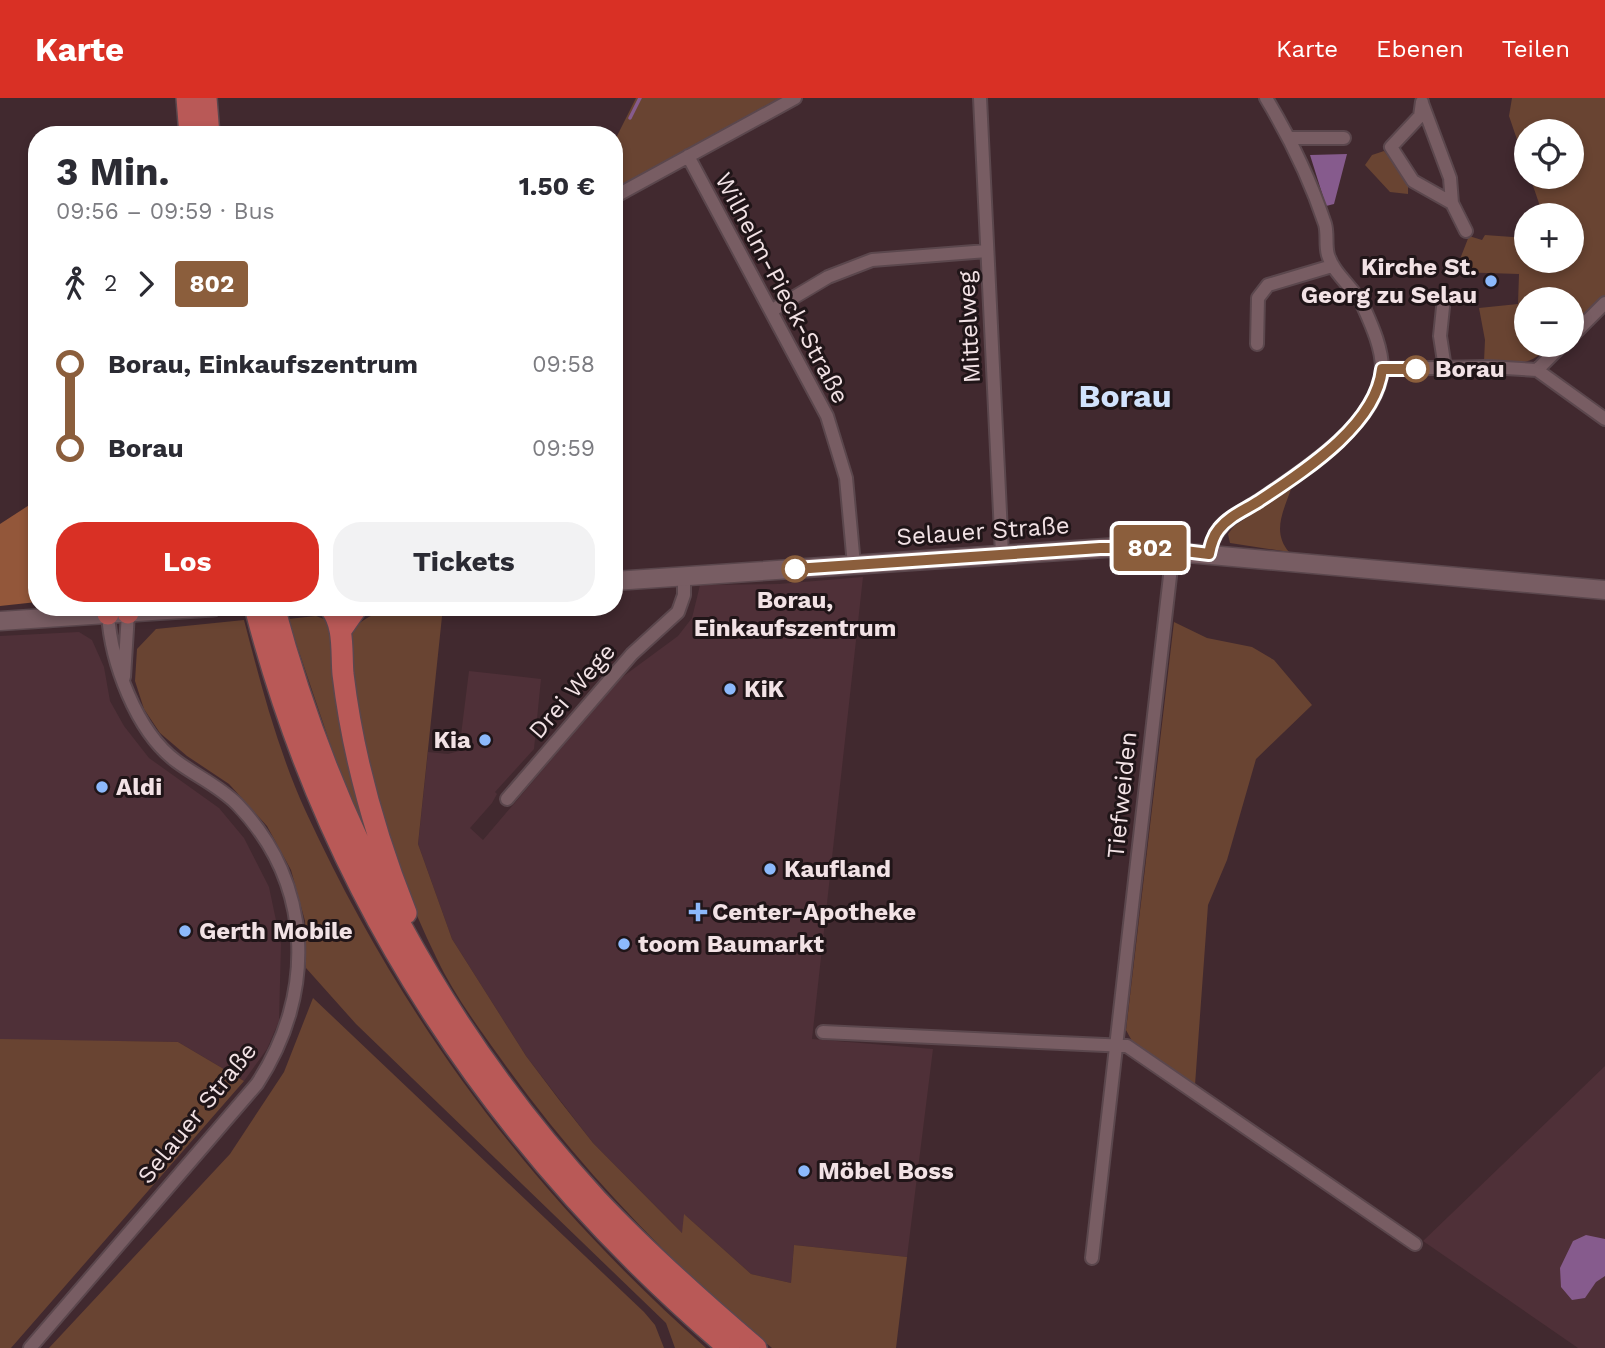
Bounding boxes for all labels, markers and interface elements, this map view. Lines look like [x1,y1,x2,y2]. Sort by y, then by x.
text: Karte [35,30,124,69]
text: Karte [1276,35,1338,63]
text: Ebenen [1376,35,1464,63]
text: Teilen [1502,35,1570,63]
map controls [1514,119,1584,357]
button: locate [1514,119,1584,189]
text: 3 Min. [56,150,170,194]
street label: Wilhelm-Pieck-Straße [709,168,855,408]
text: 1.50 € [519,171,595,201]
text: 09:56 – 09:59 · Bus [56,198,275,225]
button: + [1514,203,1584,273]
place label: Kirche St. Georg zu Selau [1301,253,1477,309]
icon: walk [56,265,94,303]
icon: forward [127,265,165,303]
text: 2 [104,270,117,297]
text: 802 [189,270,234,298]
street label: Mittelweg [952,270,986,384]
marker: Kirche St. Georg zu Selau [1483,273,1499,289]
button: − [1514,287,1584,357]
text: Borau, Einkaufszentrum [108,349,418,379]
text: 09:58 [532,351,595,378]
place label: Borau [1435,355,1505,383]
marker: Borau [1403,356,1429,382]
district label: Borau [1079,377,1171,415]
text: Borau [108,433,184,463]
text: 09:59 [532,435,595,462]
street label: Selauer Straße [896,511,1070,551]
button: Los [56,522,319,602]
button: Tickets [333,522,595,602]
line badge: 802 [1110,525,1190,571]
text: 802 [1128,534,1172,562]
marker: Borau, Einkaufszentrum [782,556,808,582]
place label: Borau, Einkaufszentrum [694,586,896,642]
street label: Drei Wege [523,638,621,744]
place label: KiK [744,675,785,703]
marker: KiK [722,681,738,697]
place label: Kia [433,726,471,754]
street label: Tiefweiden [1101,730,1143,860]
marker: Kia [477,732,493,748]
place label: Aldi [116,773,162,801]
marker: Aldi [94,779,110,795]
place label: Kaufland [784,855,891,883]
marker: Kaufland [762,861,778,877]
place label: Center-Apotheke [712,898,916,926]
marker: Center-Apotheke [690,904,706,920]
place label: Gerth Mobile [199,917,353,945]
marker: Gerth Mobile [177,923,193,939]
place label: toom Baumarkt [638,930,825,958]
marker: toom Baumarkt [616,936,632,952]
street label: Selauer Straße [132,1037,262,1189]
place label: Möbel Boss [818,1157,954,1185]
marker: Möbel Boss [796,1163,812,1179]

